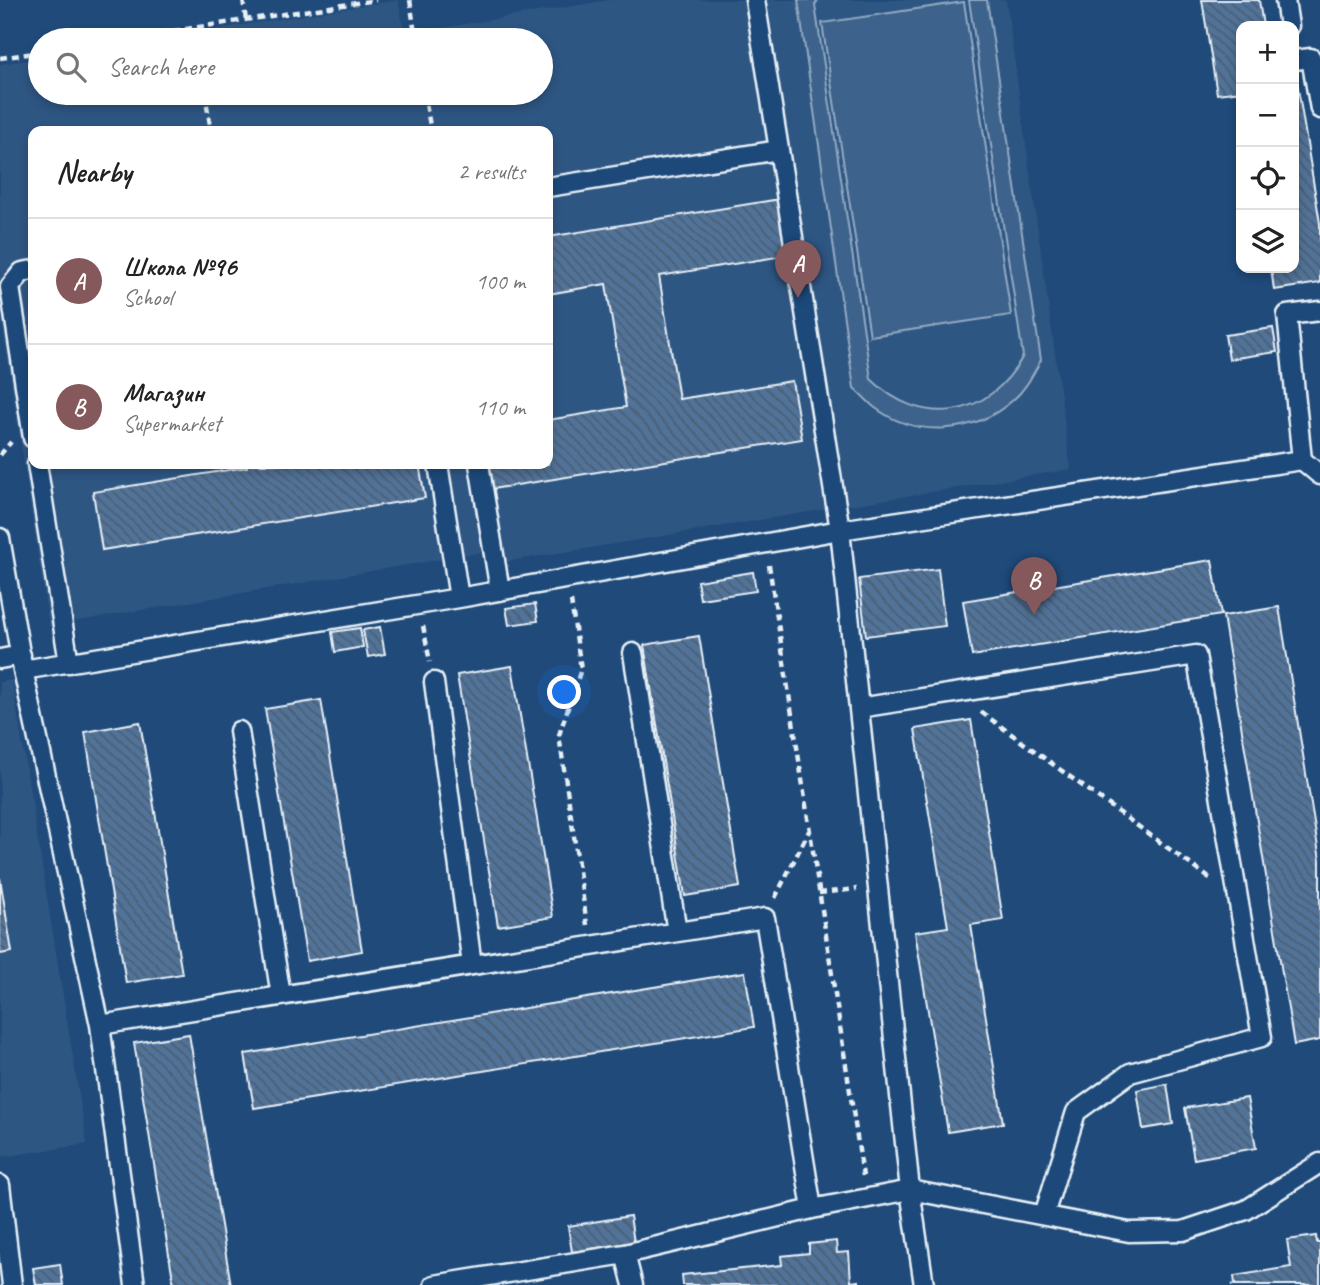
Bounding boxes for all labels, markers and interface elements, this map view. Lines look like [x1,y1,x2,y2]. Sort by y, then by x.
map controls [1236,21,1299,273]
button: + [1236,21,1299,84]
search box [28,28,553,105]
icon: search [52,48,90,86]
text: Search here [108,50,214,83]
button: − [1236,84,1299,147]
button: locate [1236,147,1299,210]
text: Nearby [56,153,132,191]
text: 2 results [458,157,525,186]
button: layers [1236,210,1299,273]
pin: A [775,240,821,298]
text: Школа №96 [123,250,236,283]
text: A [73,267,85,296]
text: 100 m [476,267,525,296]
text: School [123,283,172,312]
text: Магазин [123,376,204,409]
text: B [73,393,85,422]
text: 110 m [476,393,525,422]
text: Supermarket [123,409,221,438]
pin: B [1011,557,1057,615]
your location [547,675,581,709]

